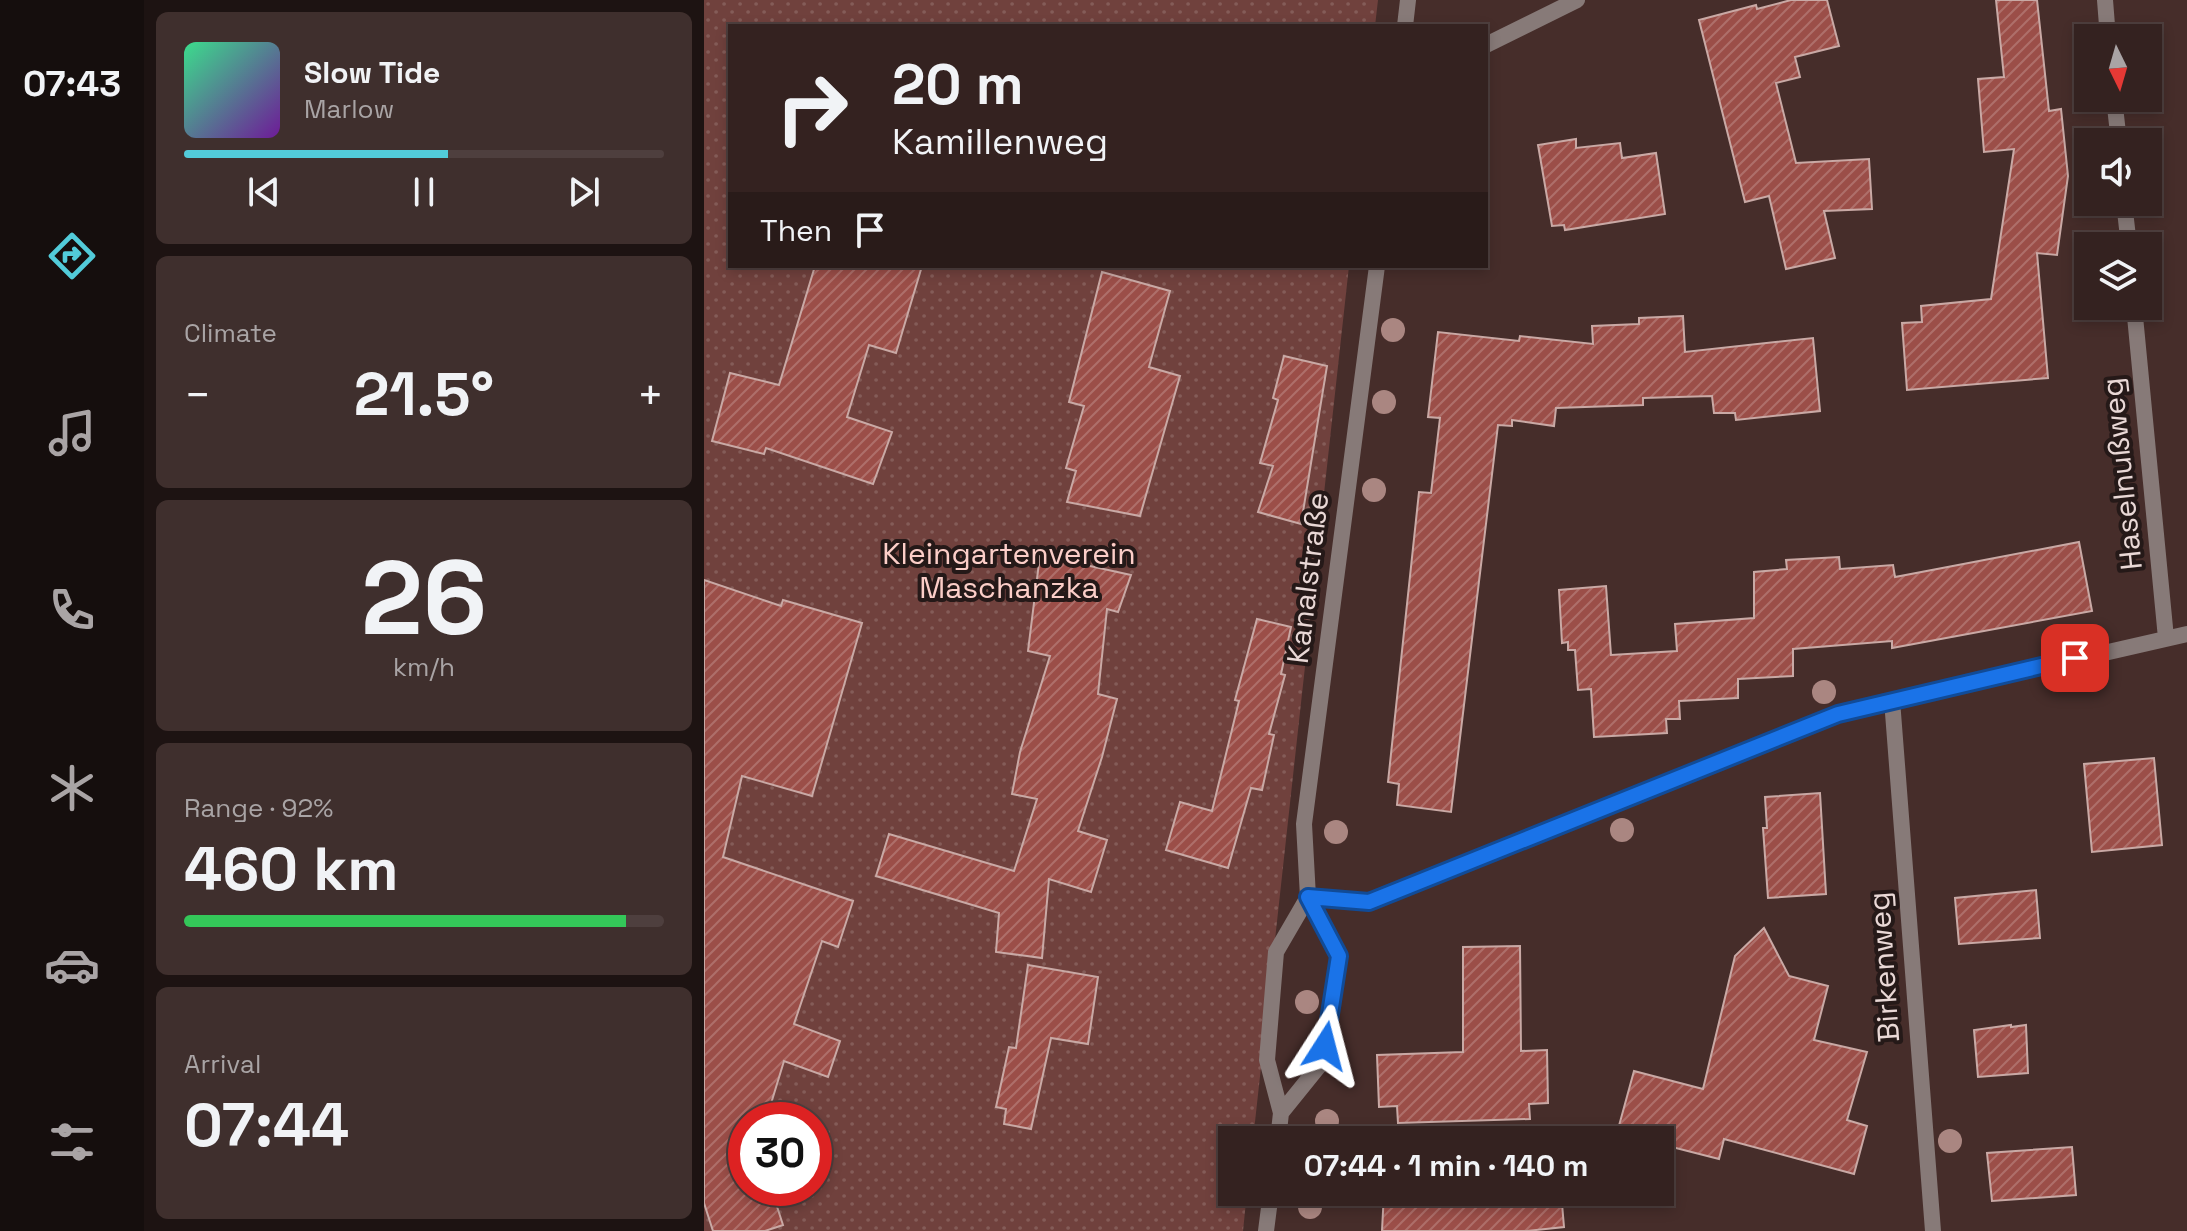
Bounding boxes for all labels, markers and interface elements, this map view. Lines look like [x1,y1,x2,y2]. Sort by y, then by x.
north arrow [2074,24,2162,112]
map controls [2074,24,2162,320]
text: 20 m [892,49,1024,120]
text: Slow Tide [304,53,440,92]
icon: right [760,56,864,160]
text: 07:43 [23,61,121,107]
text: Marlow [304,92,394,126]
text: Kamillenweg [892,119,1108,165]
button: sound [2074,128,2162,216]
icon: previous [242,170,286,214]
icon: pause [402,170,446,214]
icon: next [562,170,606,214]
icon: arrive [848,208,892,252]
text: Then [760,211,832,250]
icon: directions [44,228,100,284]
button: layers [2074,232,2162,320]
text: Climate [184,316,277,350]
text: 21.5° [354,356,494,433]
text: − [184,367,211,423]
text: + [637,367,664,423]
street label: Haselnußweg [2092,376,2151,572]
icon: music [44,405,100,461]
street label: Kanalstraße [1278,490,1337,666]
text: 26 [361,532,487,664]
park label: Kleingartenverein Maschanzka [882,534,1136,607]
icon: phone [44,582,100,638]
pin [2041,624,2109,692]
icon: arrive [2053,636,2097,680]
text: km/h [393,650,455,684]
icon: climate [44,760,100,816]
text: Range · 92% [184,791,333,825]
text: 460 km [184,831,398,908]
street label: Birkenweg [1859,891,1908,1044]
icon: car [44,937,100,993]
position arrow [1283,1004,1367,1088]
text: Arrival [184,1047,261,1081]
text: 07:44 [184,1087,349,1164]
speed limit sign: 30 [728,1102,832,1206]
icon: filters [44,1114,100,1170]
text: 07:44 · 1 min · 140 m [1304,1146,1588,1185]

